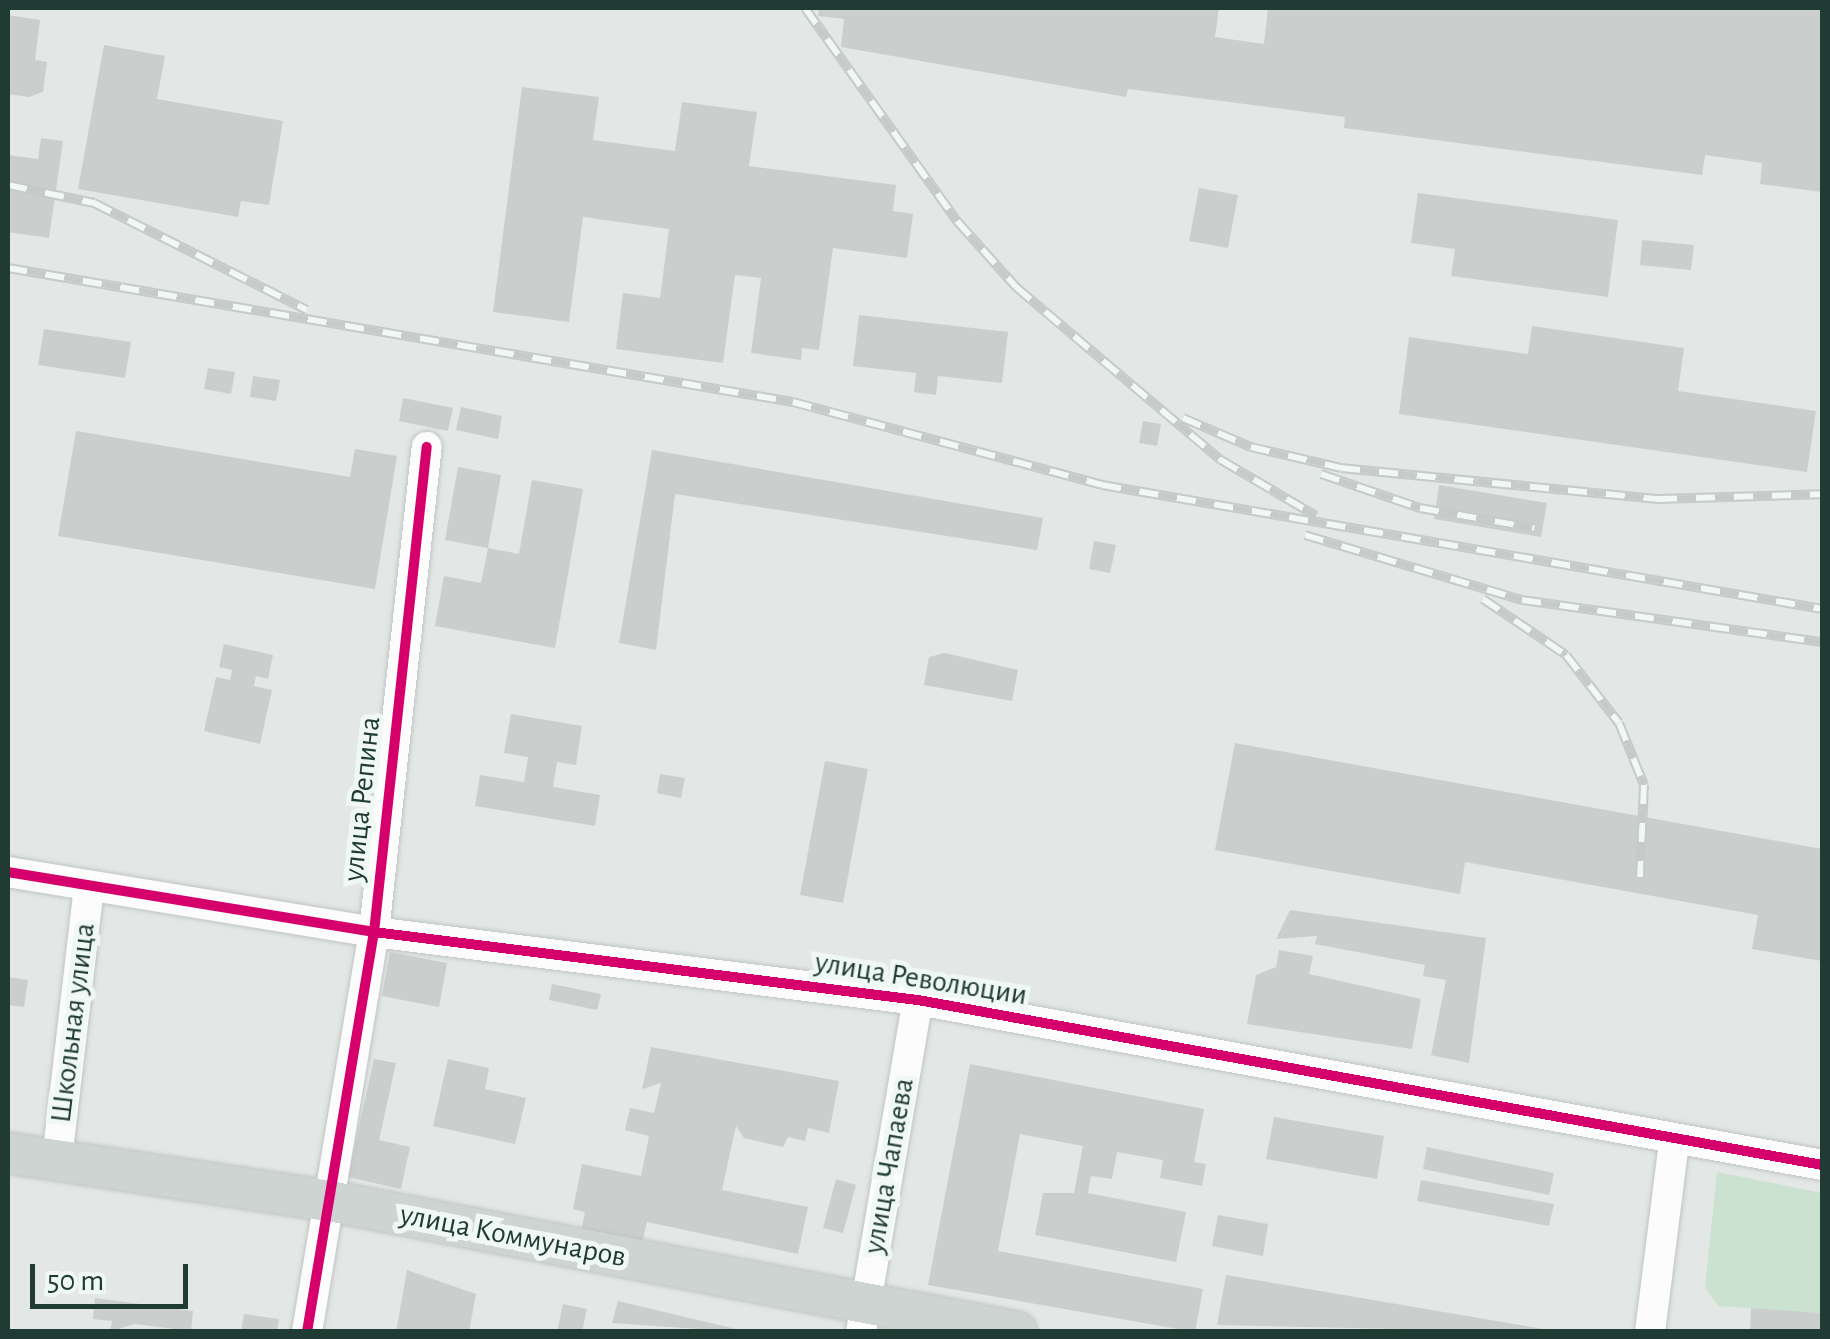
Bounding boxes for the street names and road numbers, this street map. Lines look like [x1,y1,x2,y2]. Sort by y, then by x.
street label: улица Репина [335,715,389,883]
street label: Школьная улица [43,921,103,1125]
street label: улица Революции [812,944,1030,1014]
street label: улица Чапаева [856,1075,922,1257]
street label: улица Коммунаров [397,1196,629,1276]

